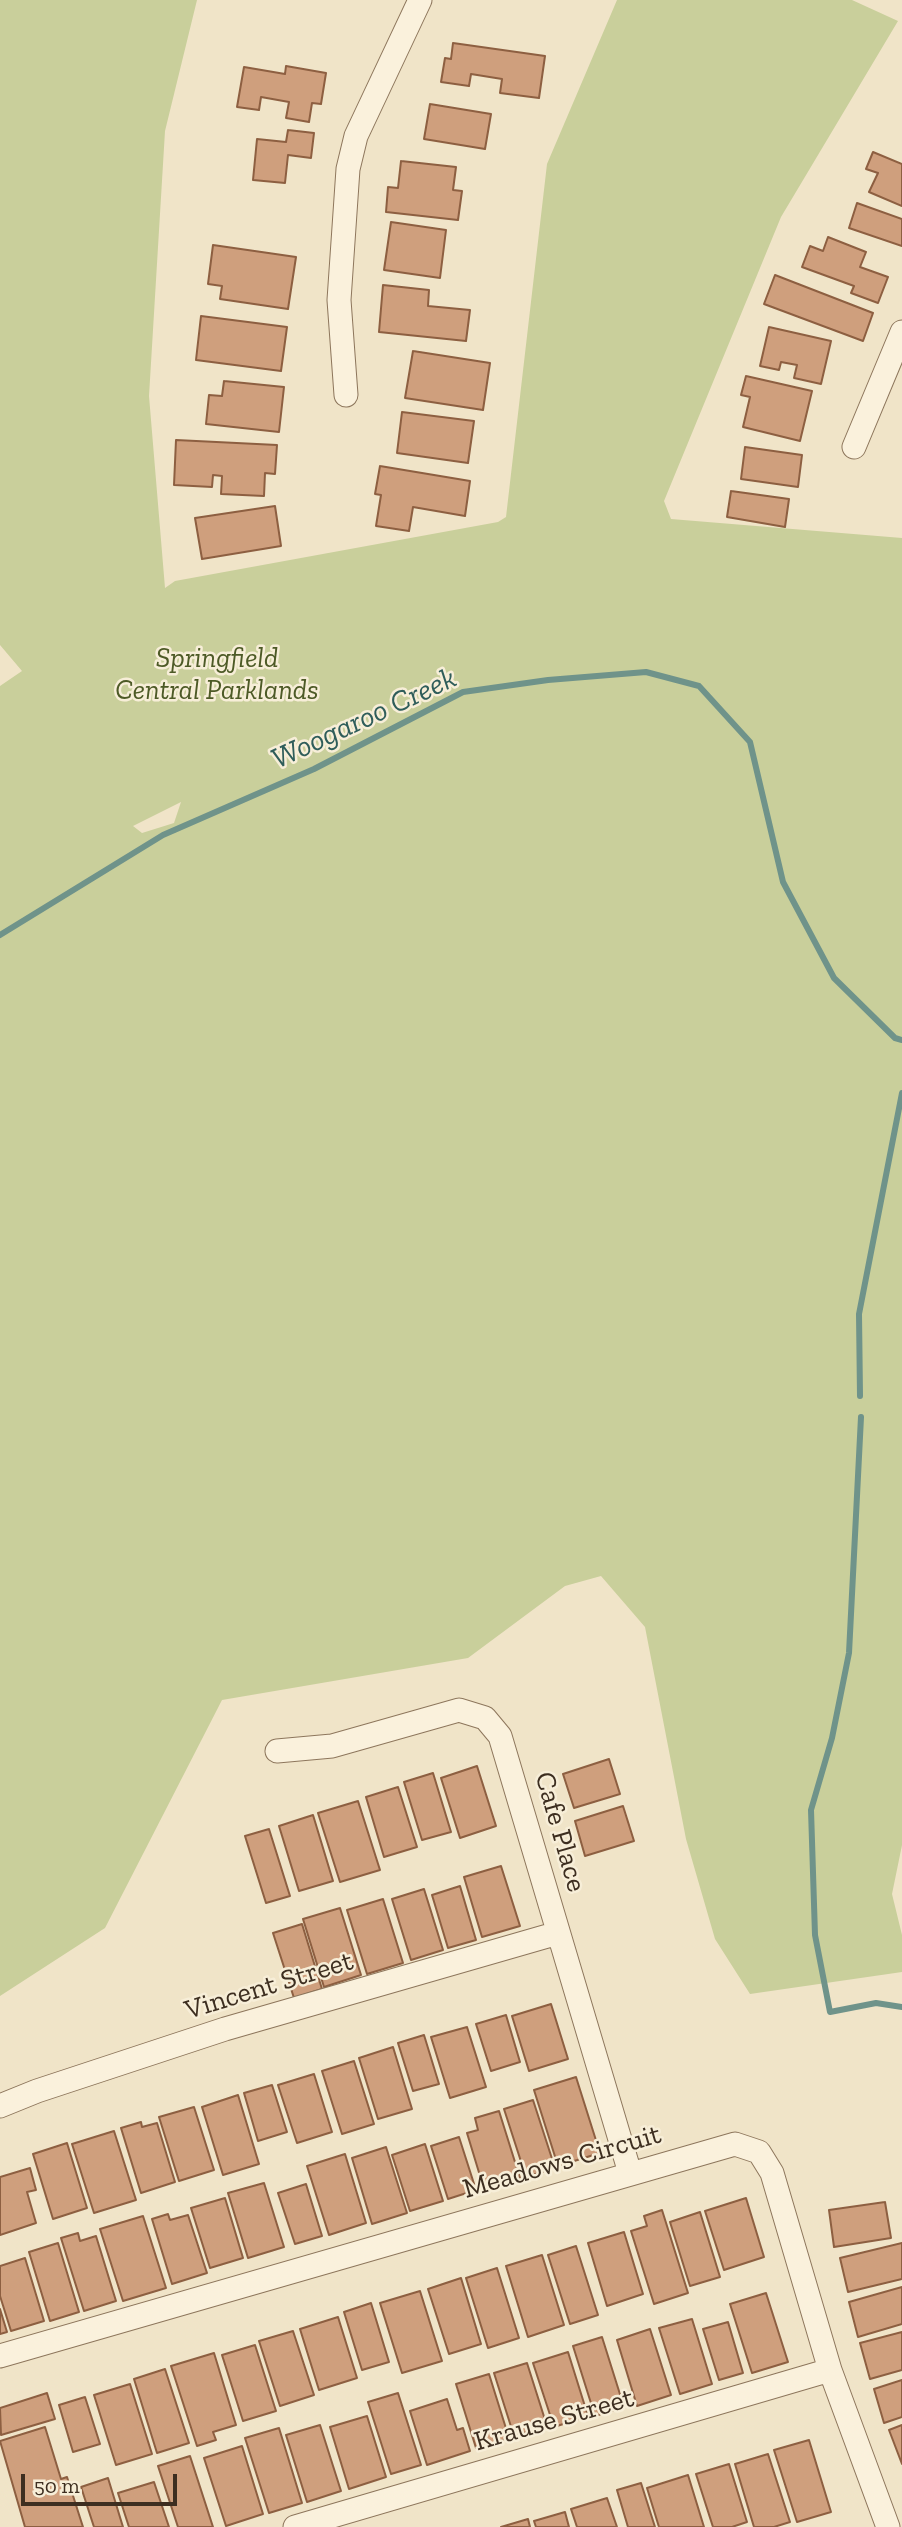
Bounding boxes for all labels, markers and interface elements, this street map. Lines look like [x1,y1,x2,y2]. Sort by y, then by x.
park label: Springfield Central Parklands [115,642,319,708]
water label: Woogaroo Creek [266,661,462,777]
street label: Cafe Place [527,1768,593,1896]
street label: Vincent Street [181,1944,357,2028]
street label: Meadows Circuit [459,2118,665,2206]
street label: Krause Street [470,2381,638,2459]
scale bar [24,2460,180,2504]
text: 50 m [34,2473,80,2498]

